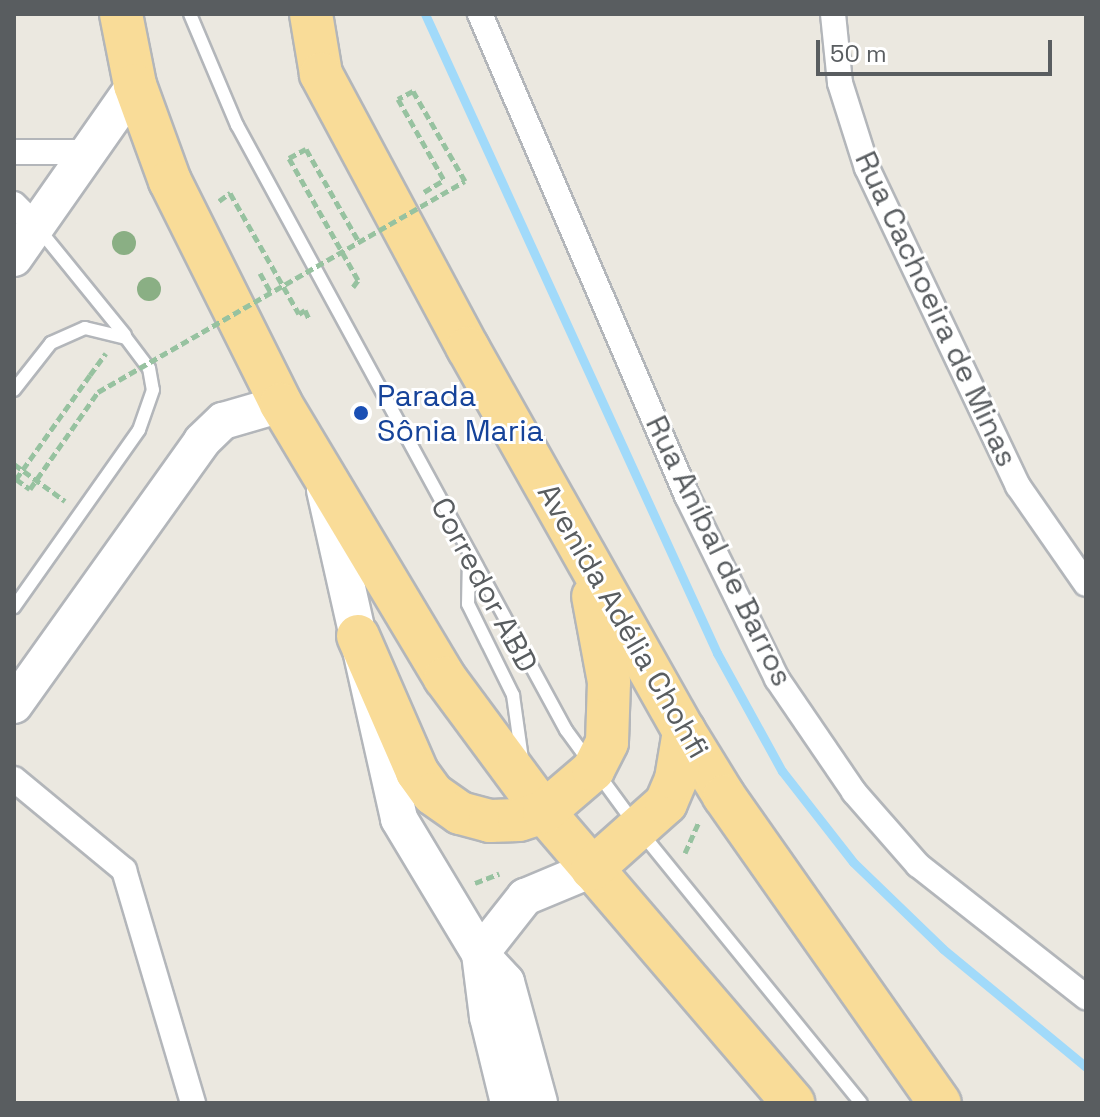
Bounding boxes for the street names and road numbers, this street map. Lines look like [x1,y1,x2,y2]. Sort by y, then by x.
street label: Rua Cachoeira de Minas [847,146,1025,472]
street label: Rua Aníbal de Barros [638,410,800,692]
street label: Avenida Adélia Chohfi [530,477,716,765]
street label: Corredor ABD [423,491,545,679]

